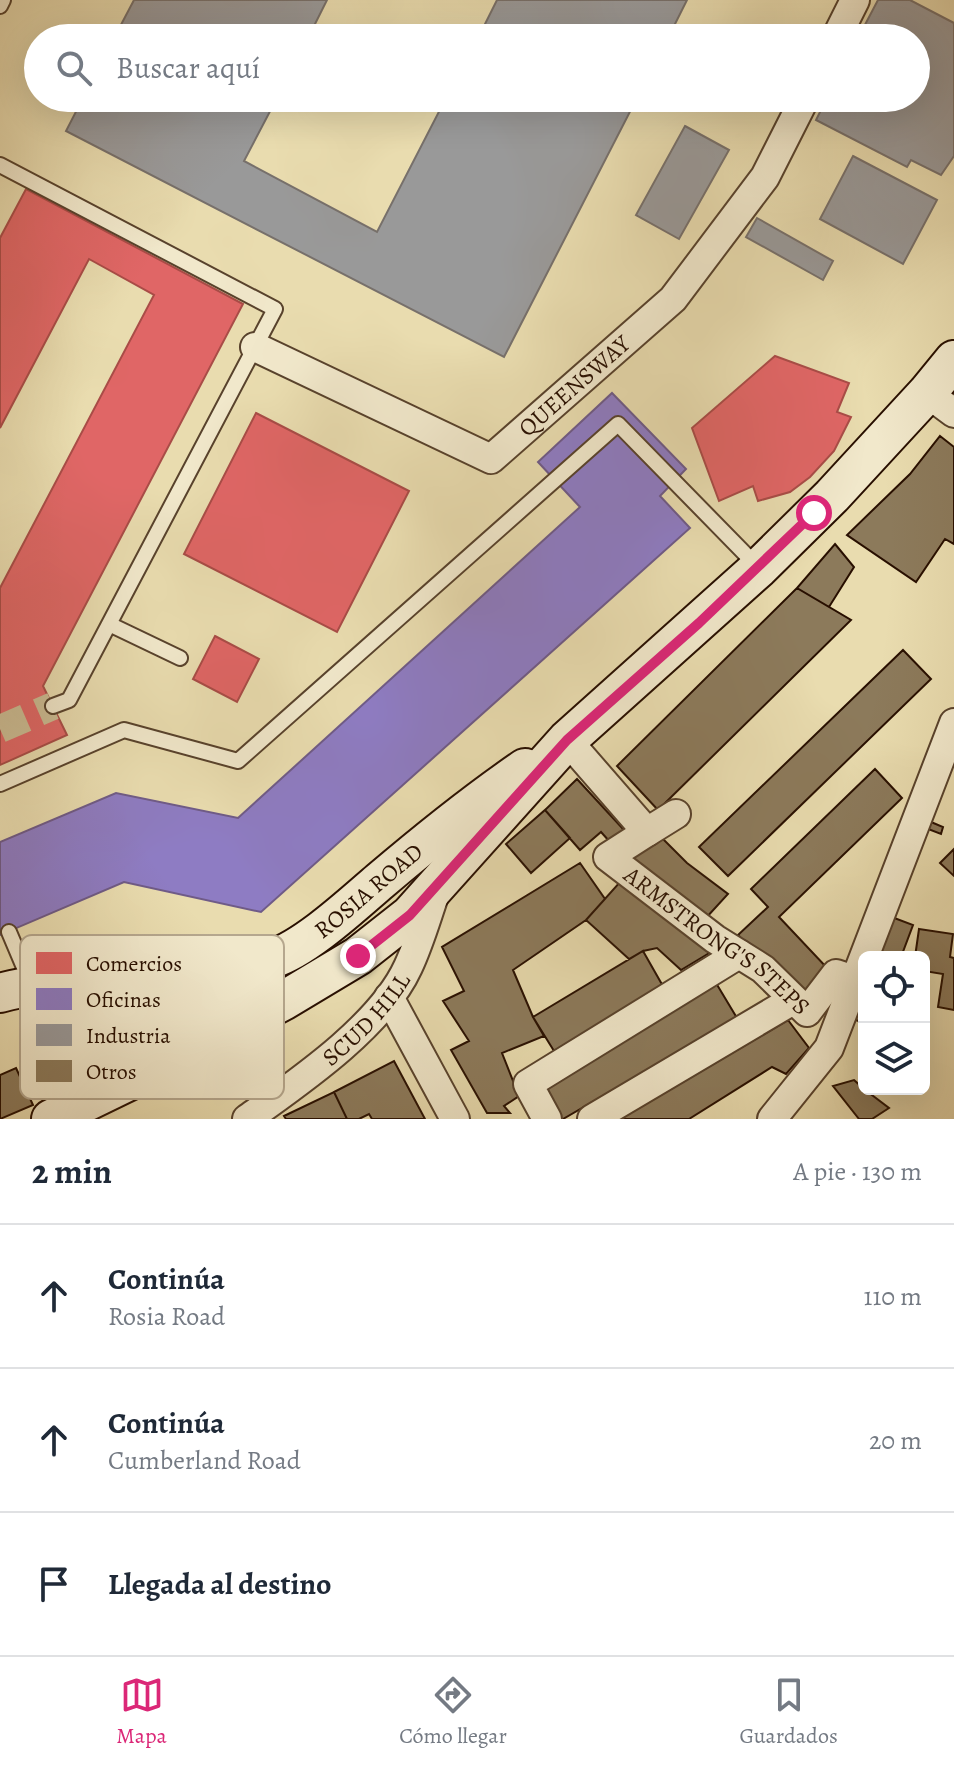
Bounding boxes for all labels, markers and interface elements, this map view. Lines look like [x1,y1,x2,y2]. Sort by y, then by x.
search box [24,24,930,112]
icon: search [52,46,96,90]
text: Buscar aquí [116,48,260,88]
street label: QUEENSWAY [511,327,638,444]
route start [796,495,832,531]
street label: ROSIA ROAD [308,836,430,946]
street label: ARMSTRONG'S STEPS [617,858,817,1022]
legend [20,935,284,1099]
route end [340,938,376,974]
text: Comercios [86,949,182,979]
map controls [858,951,930,1095]
button: locate [858,951,930,1023]
street label: SCUD HILL [315,967,418,1073]
text: Oficinas [86,985,161,1015]
text: Industria [86,1021,171,1051]
button: layers [858,1023,930,1095]
text: Otros [86,1057,137,1087]
text: 2 min [32,1148,112,1195]
text: A pie · 130 m [793,1154,922,1189]
text: Continúa [108,1259,225,1299]
icon: ahead [32,1274,76,1318]
text: 110 m [864,1279,922,1314]
text: Rosia Road [108,1299,225,1334]
text: Continúa [108,1403,225,1443]
icon: ahead [32,1418,76,1462]
text: 20 m [869,1423,922,1458]
text: Cumberland Road [108,1443,301,1478]
icon: arrive [32,1562,76,1606]
text: Llegada al destino [108,1564,331,1604]
tab: Mapa [116,1673,167,1751]
tab: Cómo llegar [399,1673,507,1751]
tab: Guardados [739,1673,838,1751]

